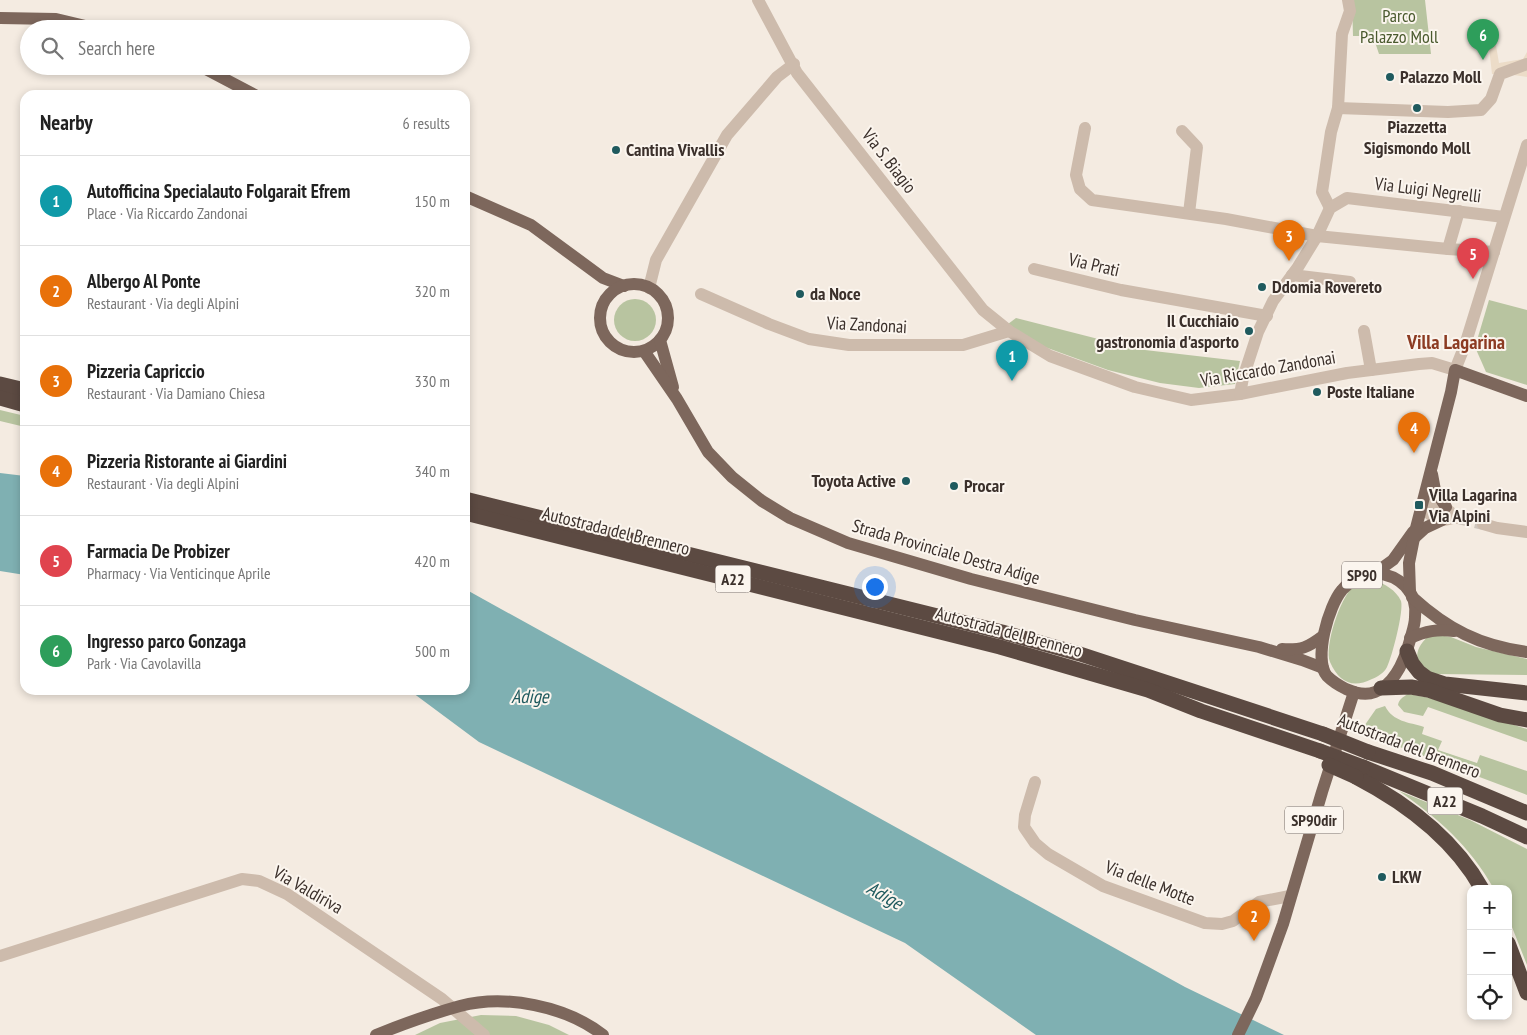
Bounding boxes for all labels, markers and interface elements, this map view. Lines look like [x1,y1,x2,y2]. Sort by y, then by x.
park label: Parco Palazzo Moll [1360,4,1439,48]
pin: 6 [1467,19,1499,60]
search box [20,20,470,75]
icon: search [38,34,66,62]
text: Search here [78,36,155,60]
place label: Palazzo Moll [1400,65,1482,88]
marker: Palazzo Moll [1384,71,1396,83]
marker: Piazzetta Sigismondo Moll [1411,102,1423,114]
text: Nearby [40,109,93,136]
text: 6 results [403,113,450,133]
place label: Piazzetta Sigismondo Moll [1364,115,1471,159]
street label: Via S. Biagio [856,123,922,198]
place label: Cantina Vivallis [626,138,724,161]
marker: Cantina Vivallis [610,144,622,156]
street label: Via Luigi Negrelli [1373,171,1483,207]
text: Autofficina Specialauto Folgarait Efrem [87,179,350,203]
text: 1 [52,191,60,211]
text: 150 m [415,191,450,211]
text: Place · Via Riccardo Zandonai [87,203,248,223]
pin: 3 [1273,220,1305,261]
pin: 5 [1457,238,1489,279]
street label: Via Prati [1065,247,1122,282]
text: Albergo Al Ponte [87,269,201,293]
place label: Ddomia Rovereto [1272,275,1382,298]
text: 2 [52,281,60,301]
text: 320 m [415,281,450,301]
marker: Ddomia Rovereto [1256,281,1268,293]
place label: da Noce [810,282,861,305]
marker: da Noce [794,288,806,300]
text: Restaurant · Via degli Alpini [87,293,239,313]
place label: Il Cucchiaio gastronomia d'asporto [1096,309,1239,353]
street label: Via Zandonai [825,311,908,338]
marker: Il Cucchiaio gastronomia d'asporto [1243,325,1255,337]
district label: Villa Lagarina [1406,329,1505,355]
pin: 1 [996,340,1028,381]
street label: Via Riccardo Zandonai [1198,345,1337,392]
text: Pizzeria Capriccio [87,359,205,383]
text: 3 [52,371,60,391]
text: 330 m [415,371,450,391]
place label: Poste Italiane [1327,380,1415,403]
text: Restaurant · Via Damiano Chiesa [87,383,265,403]
marker: Poste Italiane [1311,386,1323,398]
pin: 4 [1398,412,1430,453]
text: Pizzeria Ristorante ai Giardini [87,449,287,473]
text: 4 [52,461,60,481]
text: 340 m [415,461,450,481]
place label: Toyota Active [812,469,896,492]
text: Restaurant · Via degli Alpini [87,473,239,493]
place label: Procar [964,474,1005,497]
marker: Toyota Active [900,475,912,487]
marker: Procar [948,480,960,492]
place label: Villa Lagarina Via Alpini [1428,483,1517,527]
marker: Villa Lagarina Via Alpini [1413,499,1425,511]
street label: Autostrada del Brennero [540,501,692,560]
street label: Strada Provinciale Destra Adige [850,514,1043,589]
text: Farmacia De Probizer [87,539,230,563]
text: 5 [52,551,60,571]
text: 420 m [415,551,450,571]
road number: SP90 [1342,562,1382,588]
text: Pharmacy · Via Venticinque Aprile [87,563,271,583]
road number: A22 [716,566,750,592]
your location [862,574,888,600]
street label: Autostrada del Brennero [933,601,1085,662]
text: Ingresso parco Gonzaga [87,629,246,653]
text: 6 [52,641,60,661]
text: 500 m [415,641,450,661]
text: Park · Via Cavolavilla [87,653,201,673]
water label: Adige [511,684,550,708]
street label: Autostrada del Brennero [1335,708,1484,783]
road number: A22 [1428,788,1462,814]
road number: SP90dir [1285,806,1343,834]
street label: Via delle Motte [1101,854,1198,910]
street label: Via Valdiriva [268,860,347,919]
place label: LKW [1392,865,1421,888]
marker: LKW [1376,871,1388,883]
water label: Adige [863,875,908,915]
map controls [1467,885,1512,1020]
button: + [1467,885,1512,930]
pin: 2 [1238,900,1270,941]
button: − [1467,930,1512,975]
button: locate [1467,975,1512,1020]

